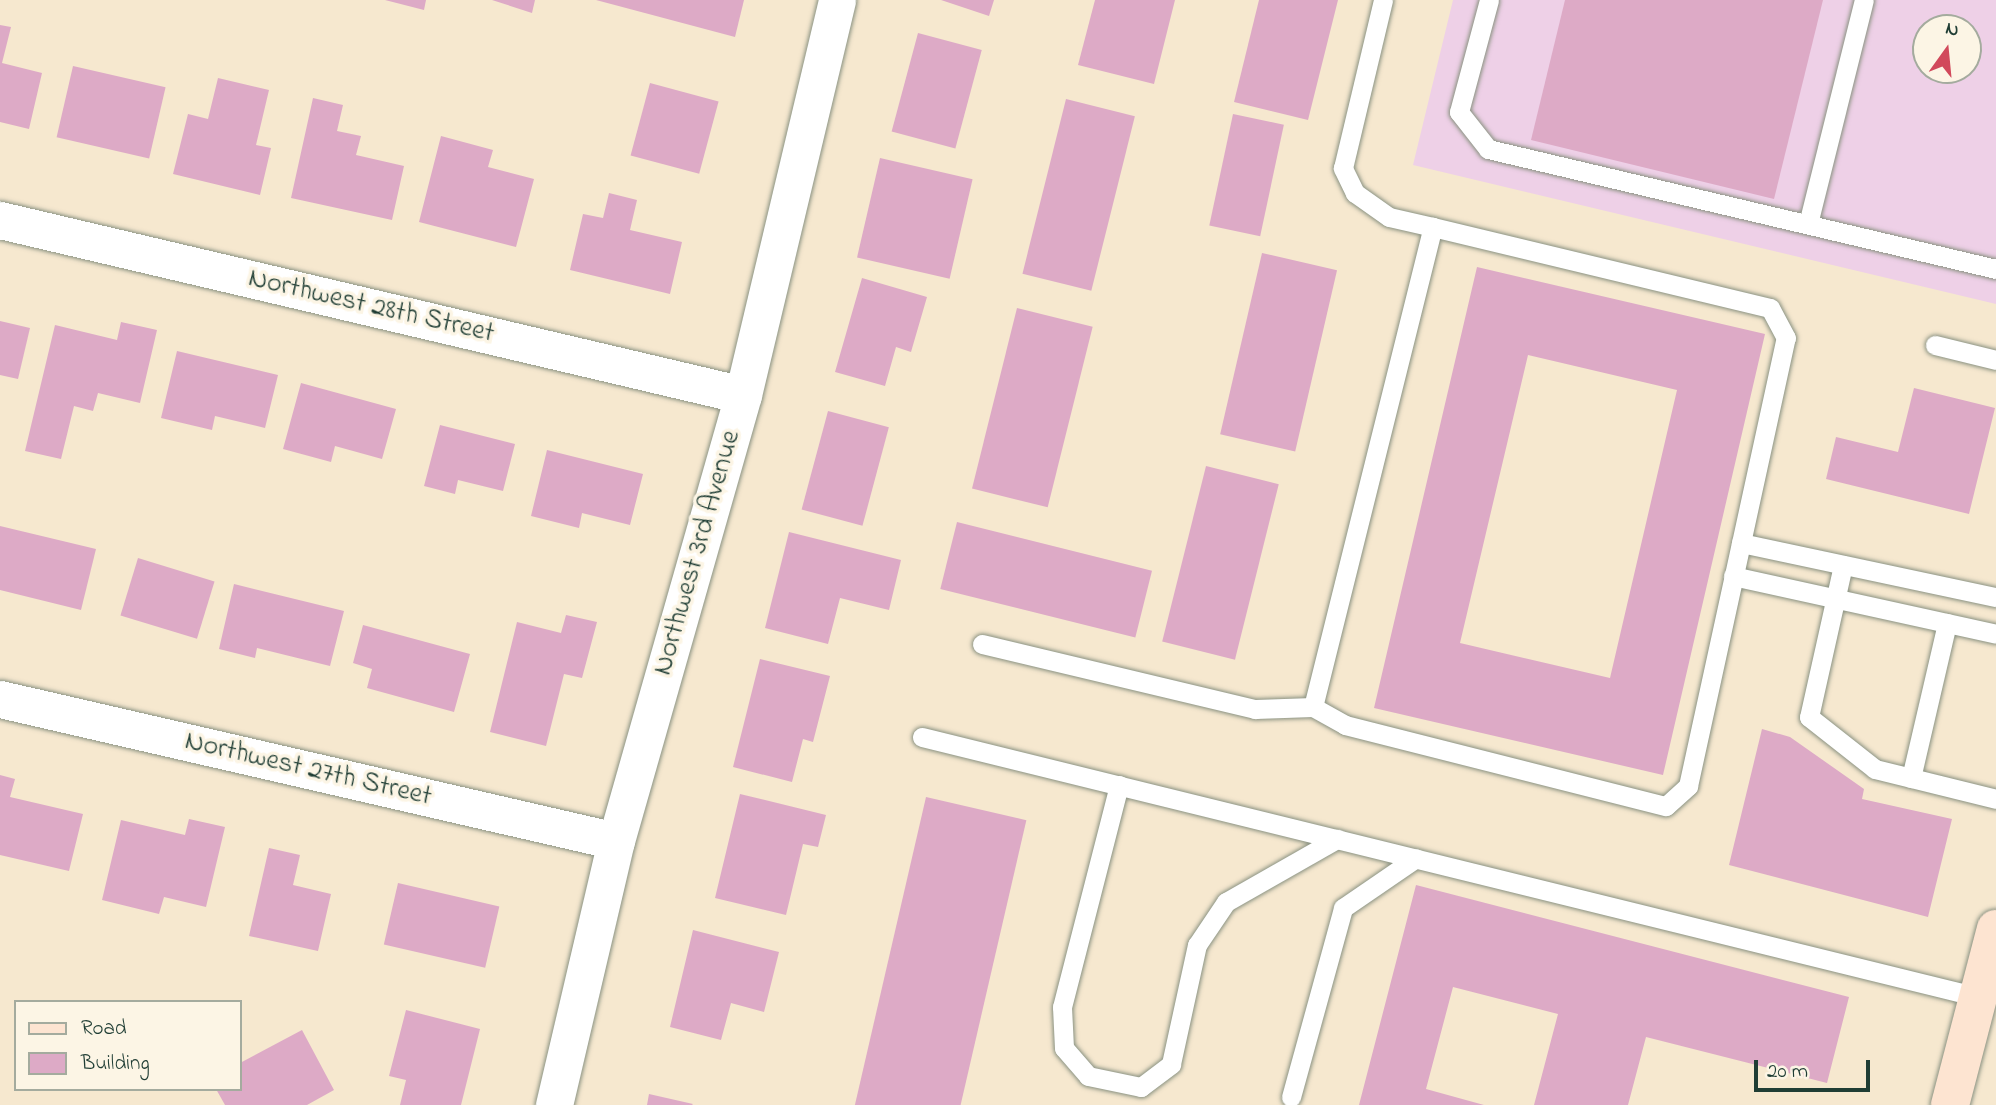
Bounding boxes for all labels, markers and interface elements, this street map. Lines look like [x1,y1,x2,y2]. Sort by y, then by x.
north arrow [1912,14,1982,84]
text: N [1942,15,1962,45]
street label: Northwest 28th Street [245,262,497,352]
street label: Northwest 3rd Avenue [647,427,749,679]
street label: Northwest 27th Street [181,725,435,815]
legend [14,1000,242,1091]
text: Road [81,1014,127,1044]
scale bar [1758,1046,1874,1090]
text: Building [81,1049,150,1079]
text: 20 m [1767,1057,1808,1087]

